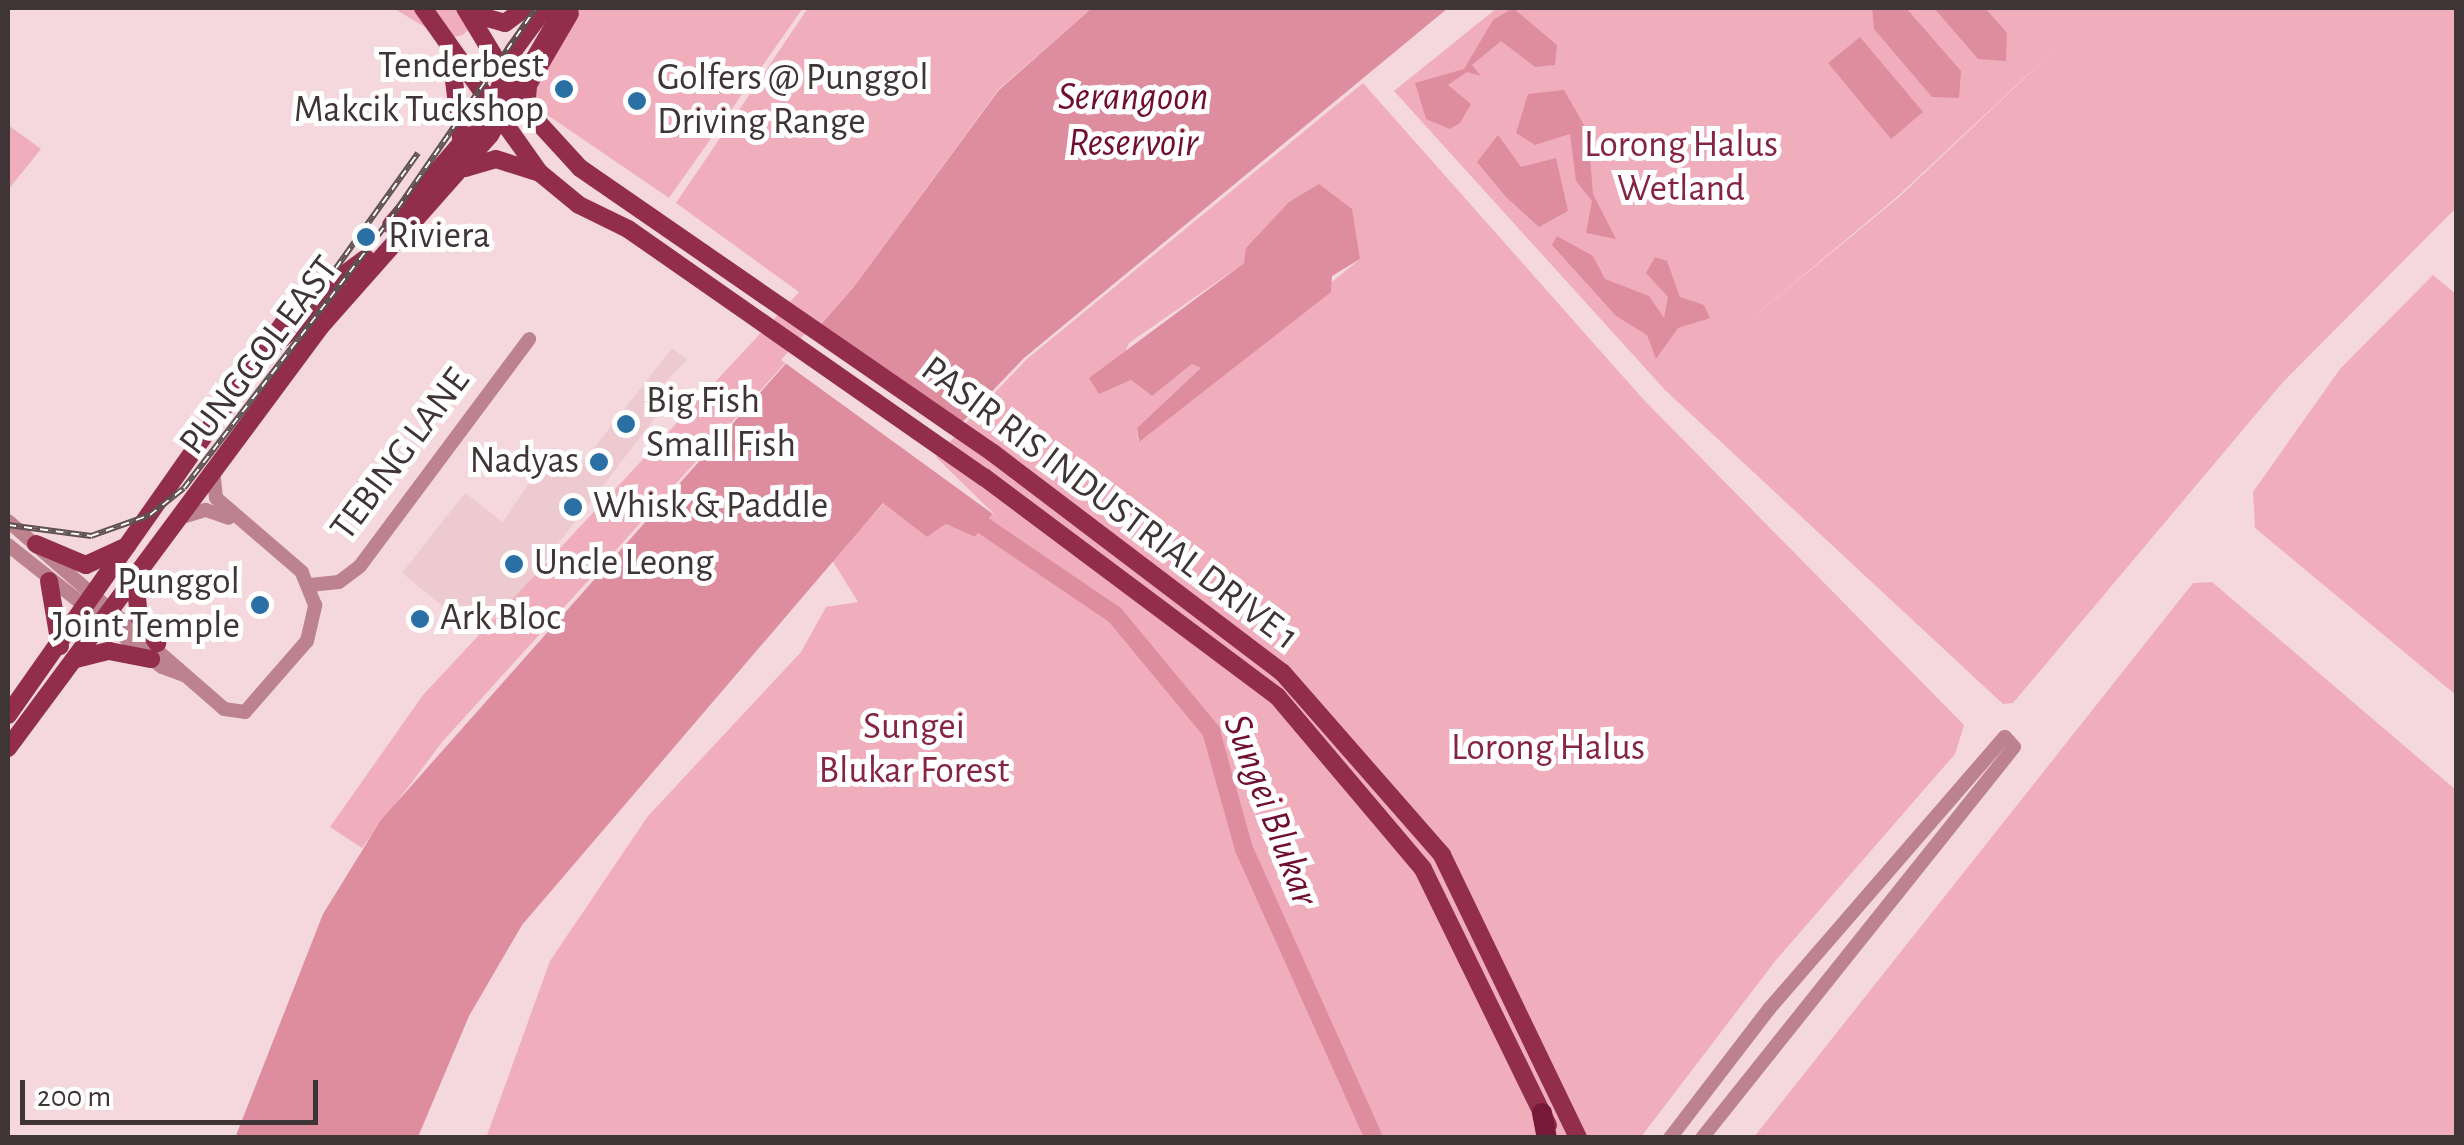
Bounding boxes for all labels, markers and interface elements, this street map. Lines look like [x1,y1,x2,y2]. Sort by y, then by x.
place label: Tenderbest Makcik Tuckshop [294,44,544,133]
place label: Golfers @ Punggol Driving Range [657,56,929,146]
water label: Serangoon Reservoir [1058,73,1208,167]
marker: Tenderbest Makcik Tuckshop [553,78,575,100]
marker: Golfers @ Punggol Driving Range [626,90,648,112]
park label: Lorong Halus Wetland [1584,123,1778,212]
place label: Riviera [388,214,490,260]
marker: Riviera [353,224,379,250]
street label: PUNGGOL EAST [171,248,349,464]
street label: PASIR RIS INDUSTRIAL DRIVE 1 [911,347,1307,661]
street label: TEBING LANE [321,360,481,550]
place label: Big Fish Small Fish [646,379,796,468]
marker: Big Fish Small Fish [615,413,637,435]
place label: Nadyas [469,439,579,485]
marker: Nadyas [588,451,610,473]
place label: Whisk & Paddle [593,484,828,530]
marker: Whisk & Paddle [562,496,584,518]
place label: Uncle Leong [534,541,714,587]
marker: Uncle Leong [503,553,525,575]
place label: Punggol Joint Temple [53,560,240,649]
marker: Punggol Joint Temple [249,594,271,616]
place label: Ark Bloc [440,596,561,642]
marker: Ark Bloc [409,608,431,630]
park label: Sungei Blukar Forest [819,705,1009,794]
water label: Sungei Blukar [1213,708,1329,912]
park label: Lorong Halus [1451,726,1645,772]
scale bar [25,1060,322,1122]
text: 200 m [37,1082,111,1112]

